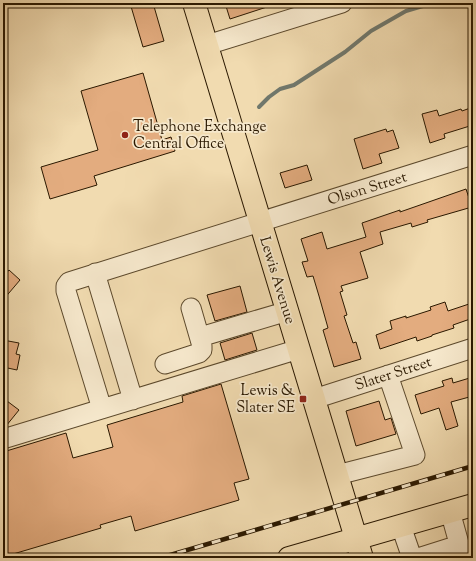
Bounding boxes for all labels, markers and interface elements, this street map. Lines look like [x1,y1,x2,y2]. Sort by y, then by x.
place label: Telephone Exchange Central Office [133,117,267,155]
marker: Telephone Exchange Central Office [120,130,130,140]
street label: Olson Street [325,167,410,211]
street label: Lewis Avenue [253,234,300,327]
street label: Slater Street [352,352,435,397]
place label: Lewis & Slater SE [236,381,296,419]
marker: Lewis & Slater SE [298,394,308,404]

